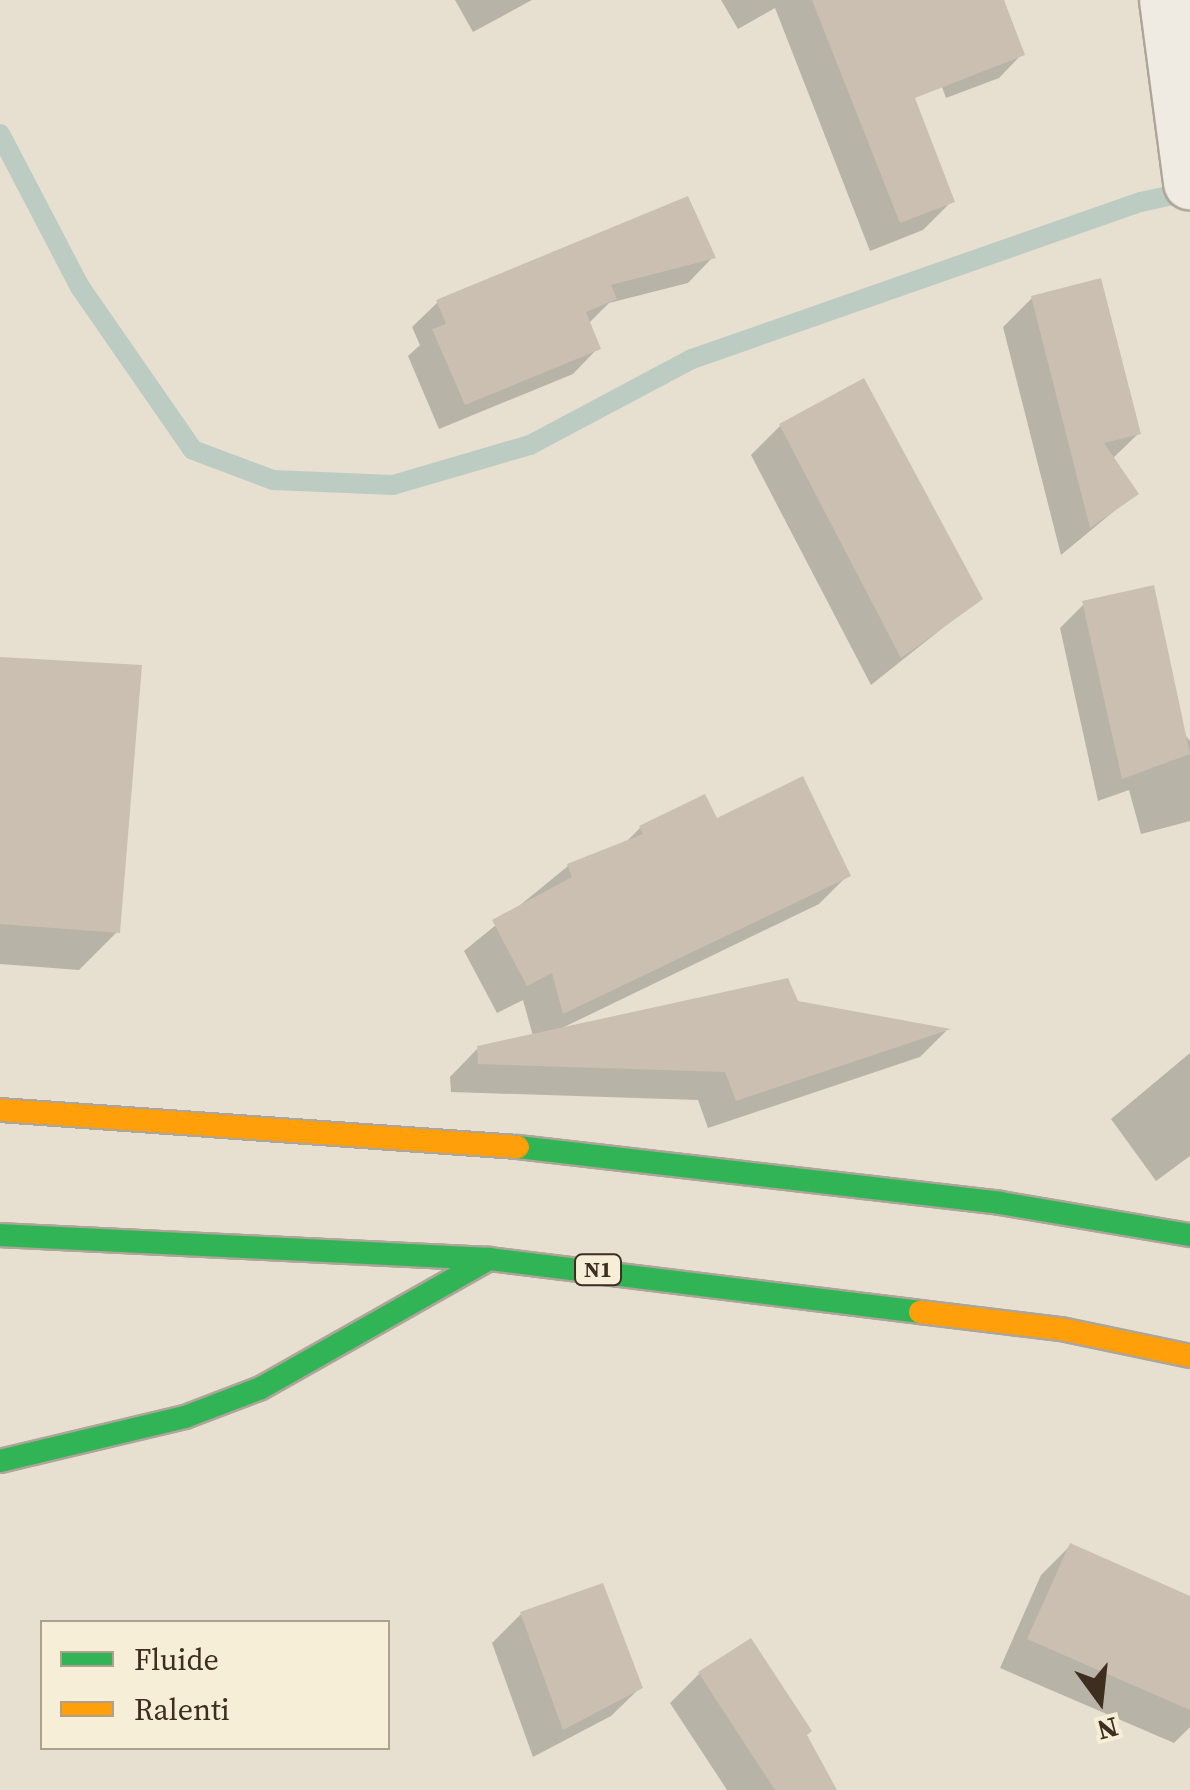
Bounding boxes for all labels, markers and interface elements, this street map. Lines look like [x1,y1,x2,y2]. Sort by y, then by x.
road number: N1 [573,1253,623,1287]
legend [40,1620,390,1750]
text: Fluide [134,1639,219,1680]
north arrow [1050,1650,1150,1750]
text: Ralenti [134,1689,230,1730]
text: N [1093,1708,1123,1750]

